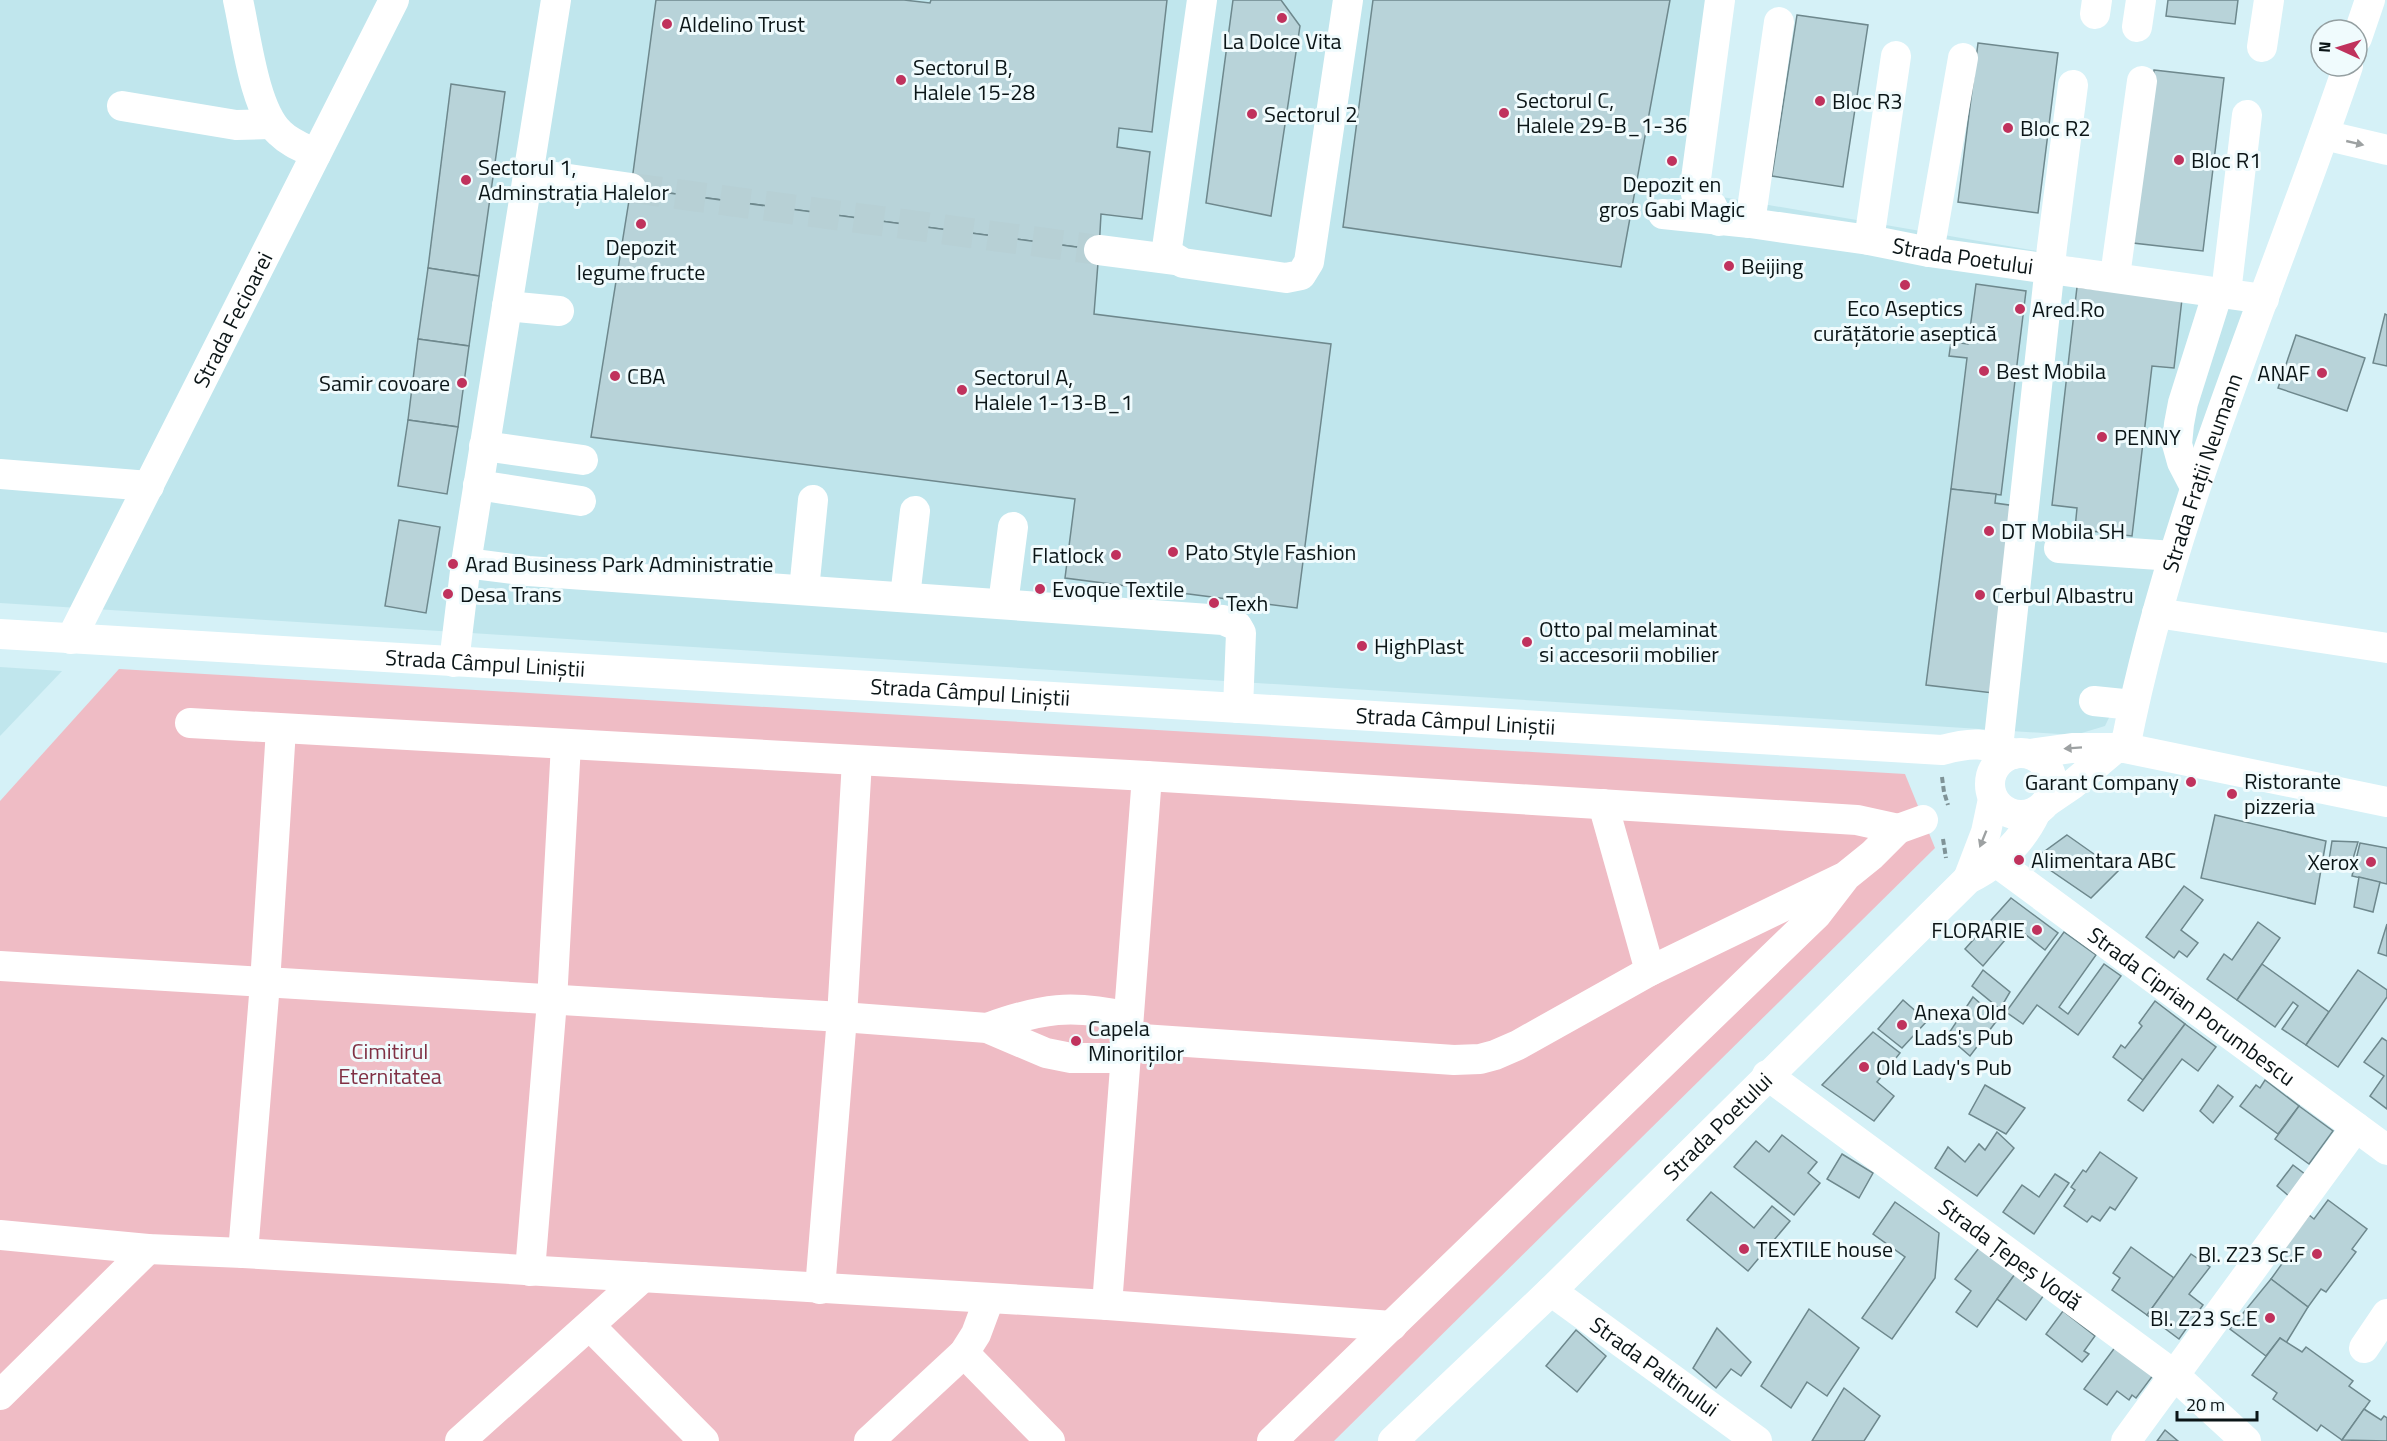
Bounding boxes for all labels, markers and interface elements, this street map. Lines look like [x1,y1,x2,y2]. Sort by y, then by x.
place label: Aldelino Trust [679,7,805,41]
marker: La Dolce Vita [1275,11,1289,25]
marker: Aldelino Trust [660,17,674,31]
north arrow [2309,18,2369,78]
place label: La Dolce Vita [1222,24,1342,58]
text: N [2312,41,2336,53]
place label: Sectorul B, Halele 15-28 [913,50,1035,109]
marker: Sectorul B, Halele 15-28 [894,73,908,87]
place label: Sectorul C, Halele 29-B_1-36 [1516,83,1687,142]
place label: Bloc R3 [1832,84,1903,118]
marker: Bloc R3 [1813,94,1827,108]
place label: Sectorul 2 [1264,97,1358,131]
marker: Sectorul C, Halele 29-B_1-36 [1497,106,1511,120]
marker: Sectorul 2 [1245,107,1259,121]
place label: Bloc R2 [2020,111,2091,145]
marker: Bloc R2 [2001,121,2015,135]
one-way arrow [2346,138,2365,148]
place label: Bloc R1 [2191,143,2262,177]
place label: Sectorul 1, Adminstrația Halelor [478,150,669,209]
marker: Bloc R1 [2172,153,2186,167]
marker: Depozit en gros Gabi Magic [1665,154,1679,168]
place label: Depozit en gros Gabi Magic [1599,167,1745,226]
marker: Sectorul 1, Adminstrația Halelor [459,173,473,187]
marker: Depozit legume fructe [634,217,648,231]
street label: Strada Poetului [1889,228,2036,283]
place label: Depozit legume fructe [577,230,705,289]
street label: Strada Fecioarei [184,246,281,393]
place label: Beijing [1741,249,1803,283]
marker: Beijing [1722,259,1736,273]
marker: Eco Aseptics curățătorie aseptică [1898,278,1912,292]
place label: Eco Aseptics curățătorie aseptică [1813,291,1997,350]
place label: Ared.Ro [2032,292,2105,326]
marker: Ared.Ro [2013,302,2027,316]
place label: Best Mobila [1996,354,2106,388]
place label: ANAF [2257,356,2310,390]
place label: CBA [627,359,665,393]
place label: Sectorul A, Halele 1-13-B_1 [974,360,1133,419]
marker: Best Mobila [1977,364,1991,378]
place label: Samir covoare [319,366,450,400]
marker: ANAF [2315,366,2329,380]
street label: Strada Frații Neumann [2153,368,2251,577]
marker: CBA [608,369,622,383]
marker: Samir covoare [455,376,469,390]
marker: Sectorul A, Halele 1-13-B_1 [955,383,969,397]
place label: PENNY [2114,420,2181,454]
marker: PENNY [2095,430,2109,444]
place label: DT Mobila SH [2001,514,2125,548]
marker: DT Mobila SH [1982,524,1996,538]
place label: Pato Style Fashion [1185,535,1356,569]
place label: Flatlock [1032,538,1104,572]
marker: Pato Style Fashion [1166,545,1180,559]
place label: Arad Business Park Administratie [465,547,773,581]
marker: Flatlock [1109,548,1123,562]
marker: Arad Business Park Administratie [446,557,460,571]
place label: Evoque Textile [1052,572,1184,606]
place label: Desa Trans [460,577,562,611]
place label: Cerbul Albastru [1992,578,2134,612]
marker: Evoque Textile [1033,582,1047,596]
place label: Texh [1226,586,1268,620]
marker: Desa Trans [441,587,455,601]
marker: Cerbul Albastru [1973,588,1987,602]
marker: Texh [1207,596,1221,610]
place label: Otto pal melaminat si accesorii mobilier [1539,612,1719,671]
place label: HighPlast [1374,629,1464,663]
marker: Otto pal melaminat si accesorii mobilier [1520,635,1534,649]
marker: HighPlast [1355,639,1369,653]
street label: Strada Câmpul Liniștii [384,640,586,686]
street label: Strada Câmpul Liniștii [869,669,1071,715]
street label: Strada Câmpul Liniștii [1355,698,1556,744]
one-way arrow [2064,743,2083,753]
place label: Ristorante pizzeria [2244,764,2341,823]
place label: Garant Company [2025,765,2179,799]
marker: Garant Company [2184,775,2198,789]
marker: Ristorante pizzeria [2225,787,2239,801]
one-way arrow [1977,831,1987,849]
place label: Alimentara ABC [2031,843,2176,877]
place label: Xerox [2307,845,2359,879]
marker: Alimentara ABC [2012,853,2026,867]
marker: Xerox [2364,855,2378,869]
place label: FLORARIE [1931,913,2025,947]
street label: Strada Ciprian Porumbescu [2081,918,2303,1094]
marker: FLORARIE [2030,923,2044,937]
place label: Anexa Old Lads's Pub [1914,995,2013,1054]
place label: Capela Minoriților [1088,1011,1184,1070]
marker: Anexa Old Lads's Pub [1895,1018,1909,1032]
park label: Cimitirul Eternitatea [338,1034,442,1093]
marker: Capela Minoriților [1069,1034,1083,1048]
place label: Old Lady's Pub [1876,1050,2012,1084]
marker: Old Lady's Pub [1857,1060,1871,1074]
street label: Strada Poetului [1655,1064,1780,1189]
street label: Strada Țepeș Vodă [1931,1190,2089,1318]
place label: TEXTILE house [1756,1232,1893,1266]
place label: Bl. Z23 Sc.F [2198,1237,2305,1271]
marker: TEXTILE house [1737,1242,1751,1256]
marker: Bl. Z23 Sc.F [2310,1247,2324,1261]
place label: Bl. Z23 Sc.E [2150,1301,2258,1335]
street label: Strada Paltinului [1583,1308,1726,1425]
marker: Bl. Z23 Sc.E [2263,1311,2277,1325]
scale bar [2177,1384,2256,1422]
text: 20 m [2186,1391,2225,1418]

